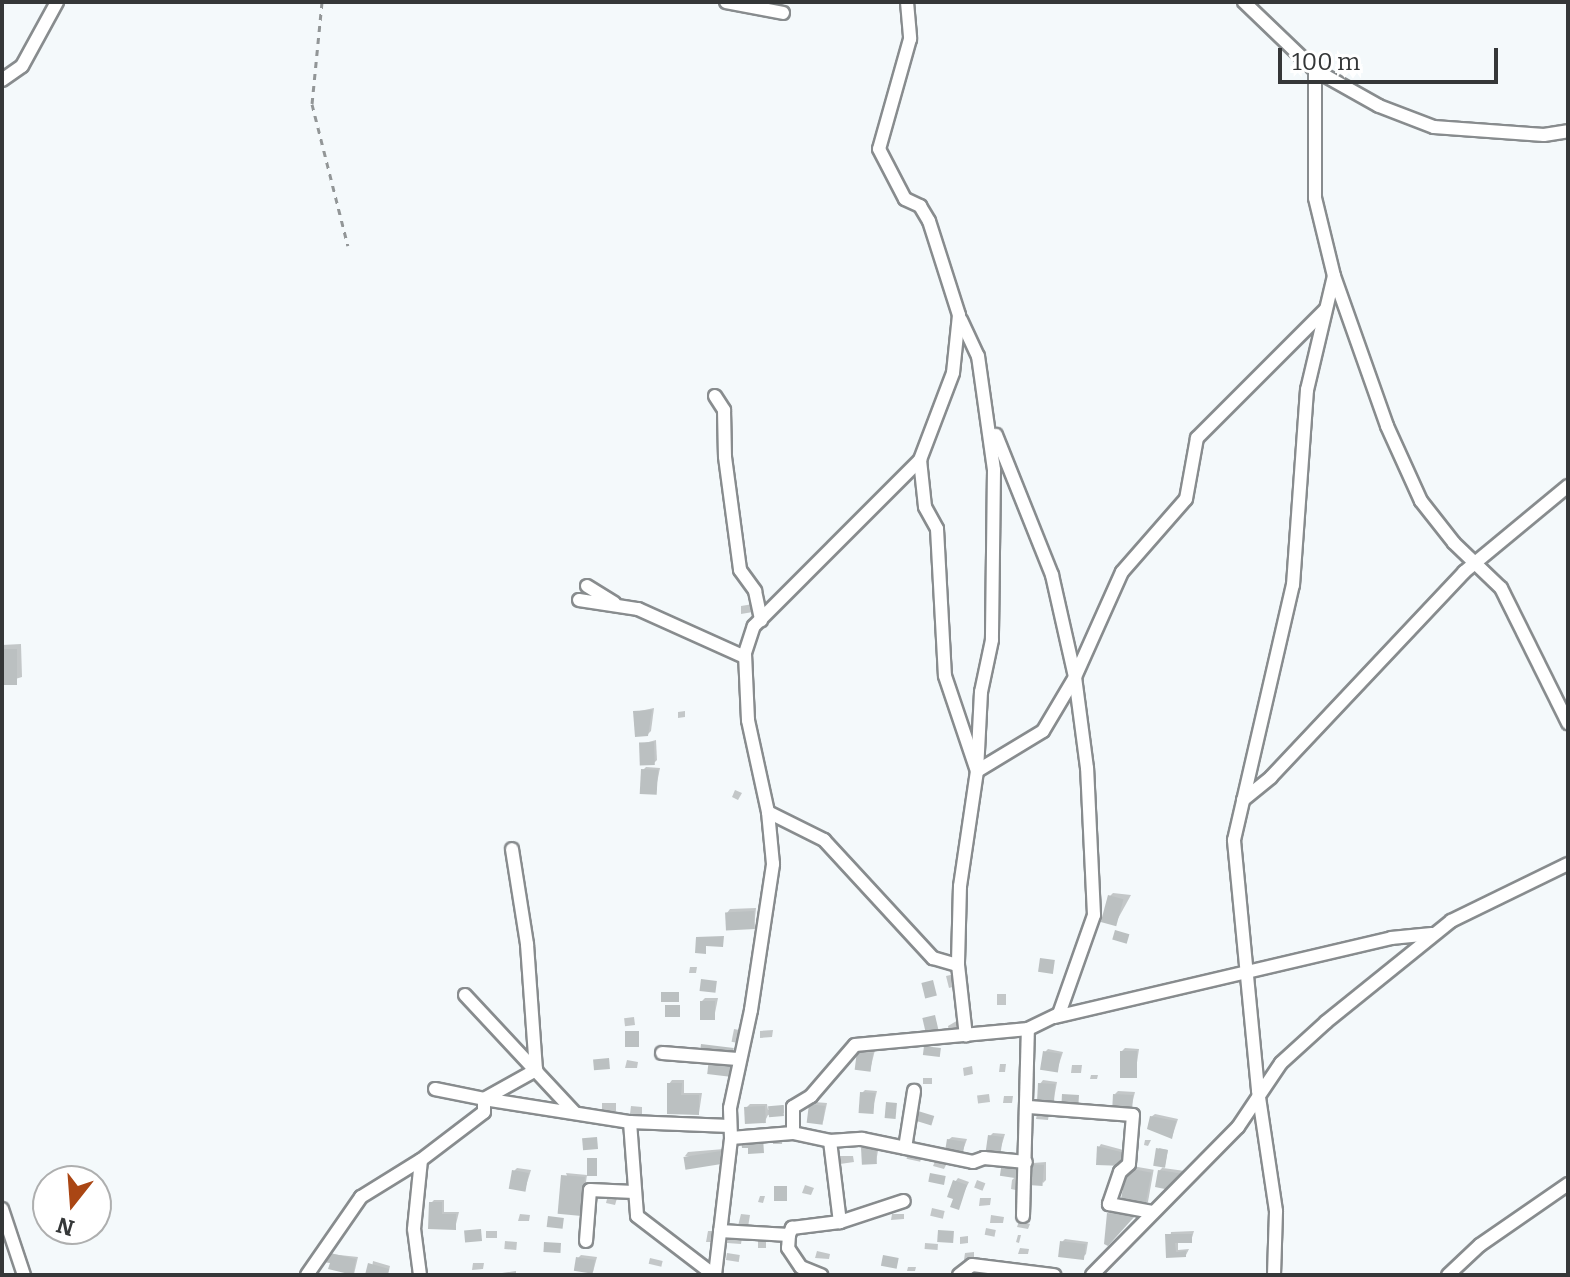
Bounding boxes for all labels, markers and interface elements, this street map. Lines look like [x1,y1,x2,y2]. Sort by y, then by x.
scale bar [1282,32,1502,82]
text: 100 m [1292,48,1360,76]
north arrow [32,1165,112,1245]
text: N [53,1211,77,1242]

